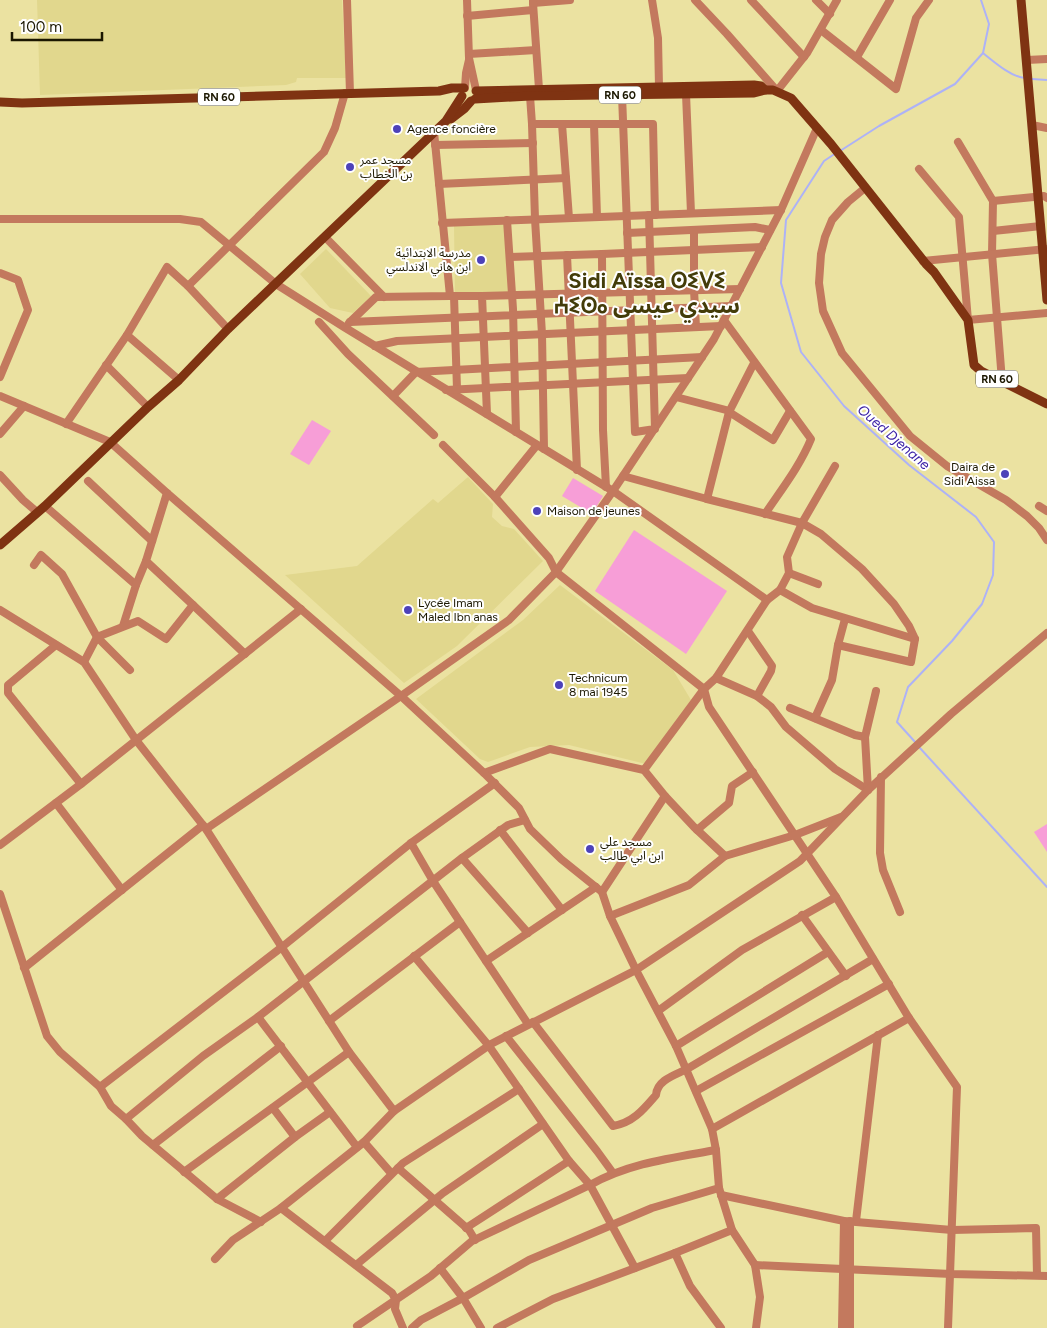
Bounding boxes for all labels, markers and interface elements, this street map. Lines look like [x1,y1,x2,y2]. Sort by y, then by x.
scale bar [12,10,102,42]
text: 100 m [20,18,62,36]
road number: RN 60 [599,86,641,104]
road number: RN 60 [198,88,240,105]
place label: Agence foncière [407,122,496,136]
marker: Agence foncière [391,123,403,135]
place label: مسجد عمر بن الخطاب [359,153,413,181]
marker: مسجد عمر بن الخطاب [344,161,356,173]
place label: مدرسة الابتدائية ابن هاني الاندلسي [386,246,471,277]
marker: مدرسة الابتدائية ابن هاني الاندلسي [475,254,487,266]
district label: Sidi Aïssa ⵙⵉⴸⵉ ⵄⵉⵙⴰ سيدي عيسى [554,267,740,323]
road number: RN 60 [976,370,1018,388]
water label: Oued Djenane [854,401,934,474]
place label: Daira de Sidi Aissa [944,460,995,488]
marker: Daira de Sidi Aissa [999,468,1011,480]
place label: Maison de jeunes [547,504,641,518]
marker: Maison de jeunes [531,505,543,517]
place label: Lycée Imam Maled Ibn anas [418,596,498,624]
marker: Lycée Imam Maled Ibn anas [402,604,414,616]
place label: Technicum 8 mai 1945 [569,671,628,699]
marker: Technicum 8 mai 1945 [553,679,565,691]
place label: مسجد علي ابن ابي طالب [600,835,664,866]
marker: مسجد علي ابن ابي طالب [584,843,596,855]

